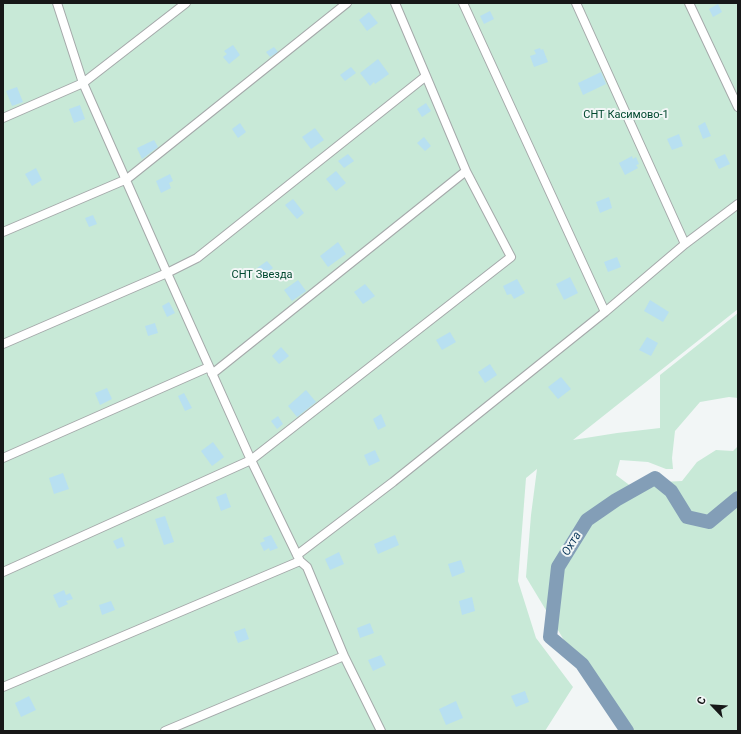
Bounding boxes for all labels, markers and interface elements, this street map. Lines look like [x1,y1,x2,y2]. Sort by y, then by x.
park label: СНТ Касимово-1 [583,108,669,122]
park label: СНТ Звезда [231,268,293,282]
water label: Охта [559,529,585,559]
north arrow [693,686,733,726]
text: С [694,695,709,707]

